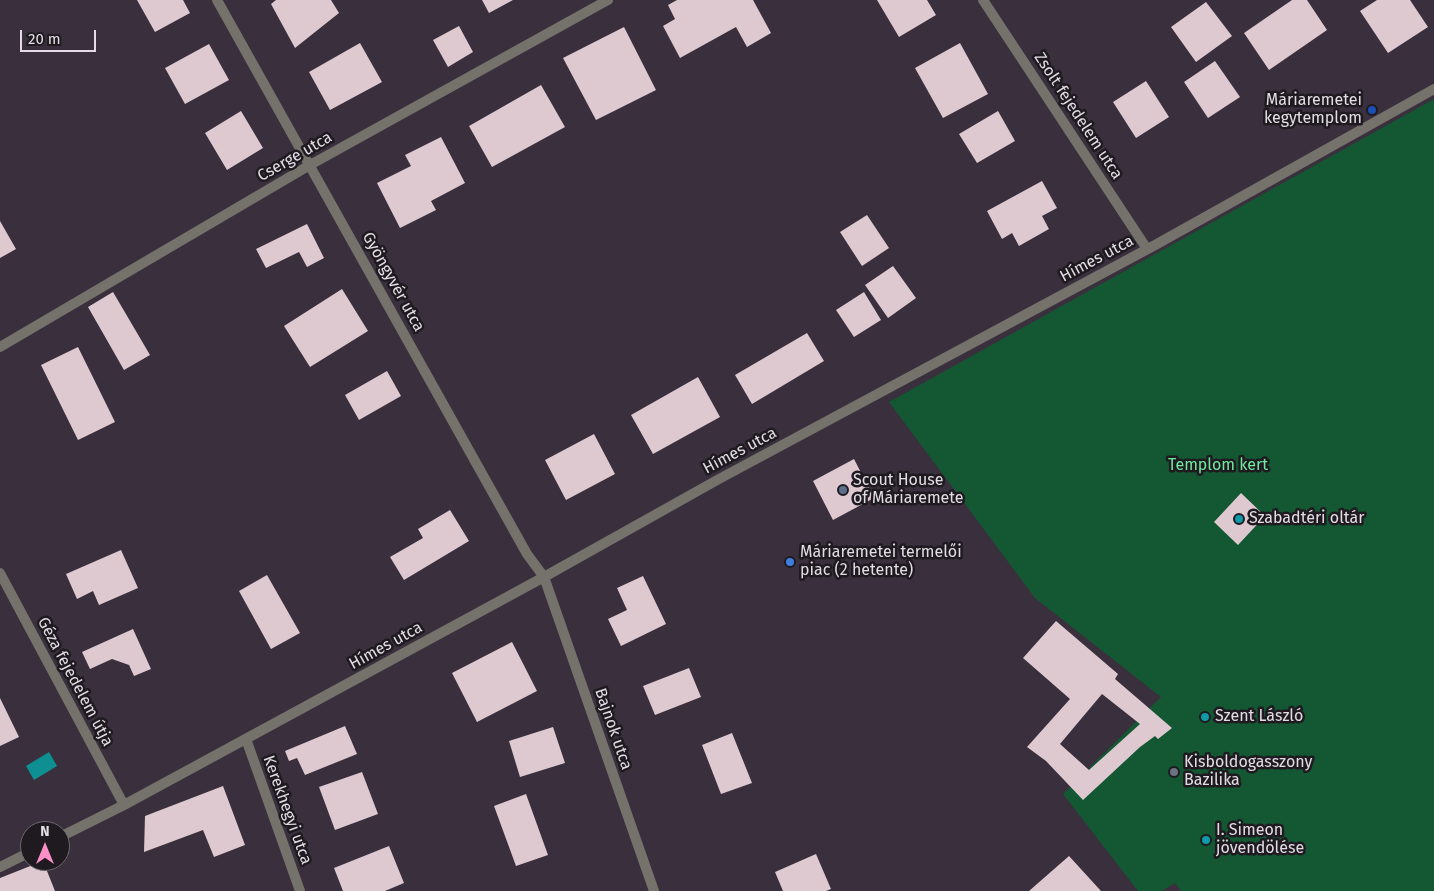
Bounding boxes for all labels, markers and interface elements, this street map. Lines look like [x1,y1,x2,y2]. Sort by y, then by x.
scale bar [22,20,99,52]
text: 20 m [28,30,61,48]
street label: Zsolt fejedelem utca [1030,49,1126,183]
place label: Máriaremetei kegytemplom [1264,91,1362,129]
marker: Máriaremetei kegytemplom [1366,104,1378,116]
street label: Cserge utca [254,128,336,186]
street label: Gyöngyvér utca [358,229,428,335]
street label: Hímes utca [1057,232,1137,286]
street label: Hímes utca [700,424,780,478]
park label: Templom kert [1168,456,1268,476]
place label: Scout House of Máriaremete [853,471,964,509]
marker: Scout House of Máriaremete [837,484,849,496]
place label: Szabadtéri oltár [1249,509,1364,529]
marker: Szabadtéri oltár [1233,513,1245,525]
place label: Máriaremetei termelői piac (2 hetente) [800,543,962,581]
marker: Máriaremetei termelői piac (2 hetente) [784,556,796,568]
street label: Géza fejedelem útja [33,614,117,750]
street label: Hímes utca [346,618,426,674]
street label: Bajnok utca [590,686,636,772]
place label: Szent László [1215,707,1303,727]
marker: Szent László [1199,711,1211,723]
street label: Kerekhegyi utca [258,753,316,867]
place label: Kisboldogasszony Bazilika [1184,753,1312,791]
marker: Kisboldogasszony Bazilika [1168,766,1180,778]
north arrow [20,821,70,871]
place label: I. Simeon jövendölése [1216,821,1304,859]
text: N [40,823,50,840]
marker: I. Simeon jövendölése [1200,834,1212,846]

